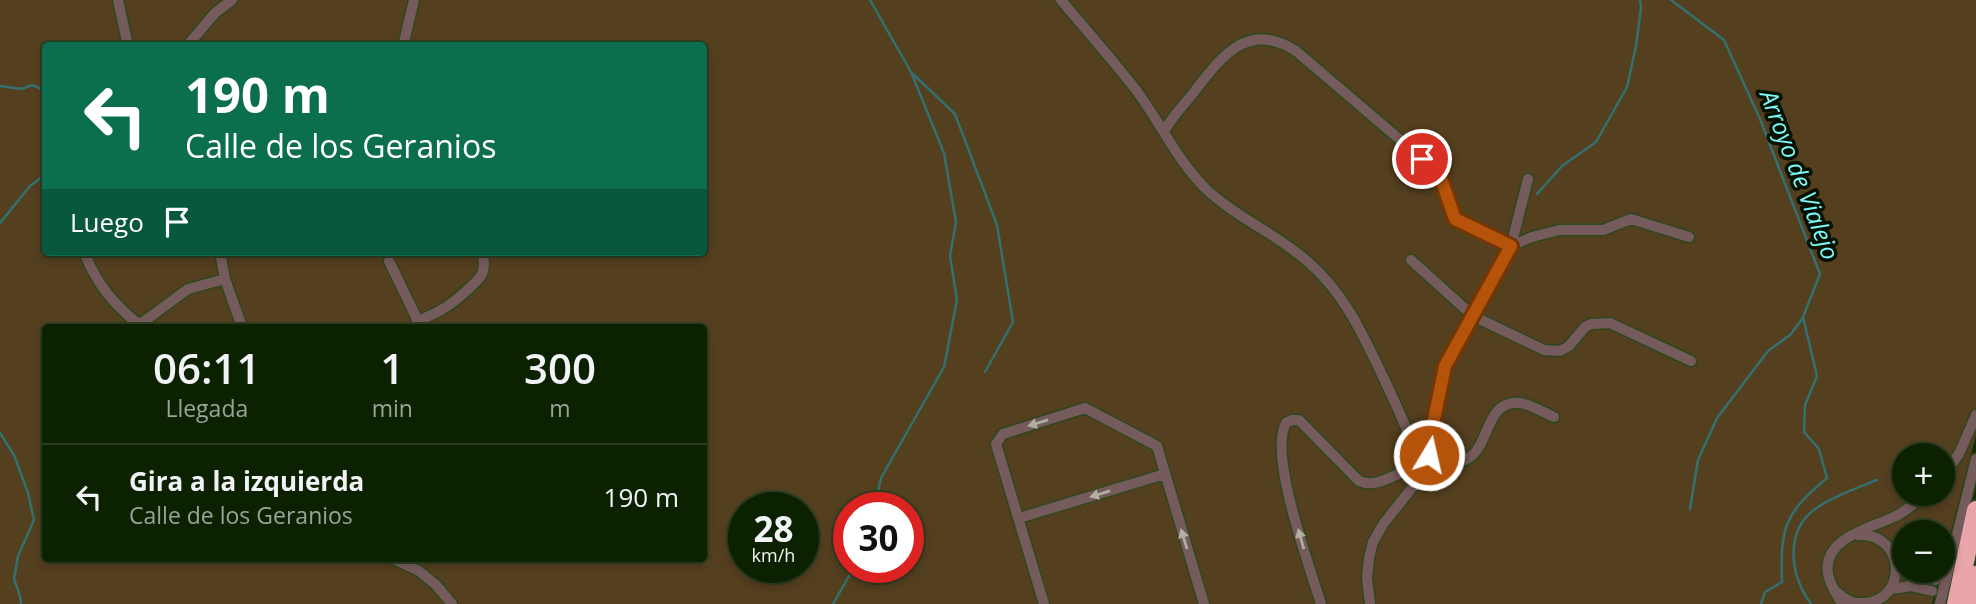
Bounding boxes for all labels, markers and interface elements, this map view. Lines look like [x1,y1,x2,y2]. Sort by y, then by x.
text: 190 m [185,61,330,127]
icon: left [70,70,161,161]
water label: Arroyo de Vialejo [1752,83,1848,264]
text: Calle de los Geranios [185,124,496,167]
pin [1392,129,1452,189]
icon: arrive [1403,140,1441,178]
icon: arrive [158,203,196,241]
text: Luego [70,204,144,240]
text: 06:11 [153,339,261,396]
text: 1 [380,339,404,396]
text: 300 [524,339,596,396]
text: Llegada [165,392,248,424]
text: min [372,392,413,424]
text: m [549,392,571,424]
one-way arrow [1027,418,1048,428]
position arrow [1392,418,1466,492]
map controls [1892,443,1955,583]
button: + [1892,443,1955,506]
text: Gira a la izquierda [129,463,364,499]
icon: left [70,478,108,516]
text: 190 m [604,479,679,515]
one-way arrow [1089,489,1110,499]
speed limit sign: 30 [833,492,924,583]
text: Calle de los Geranios [129,499,353,531]
text: 28 [753,505,794,552]
button: − [1892,520,1955,583]
one-way arrow [1179,528,1189,549]
one-way arrow [1296,528,1306,549]
text: km/h [752,543,795,567]

